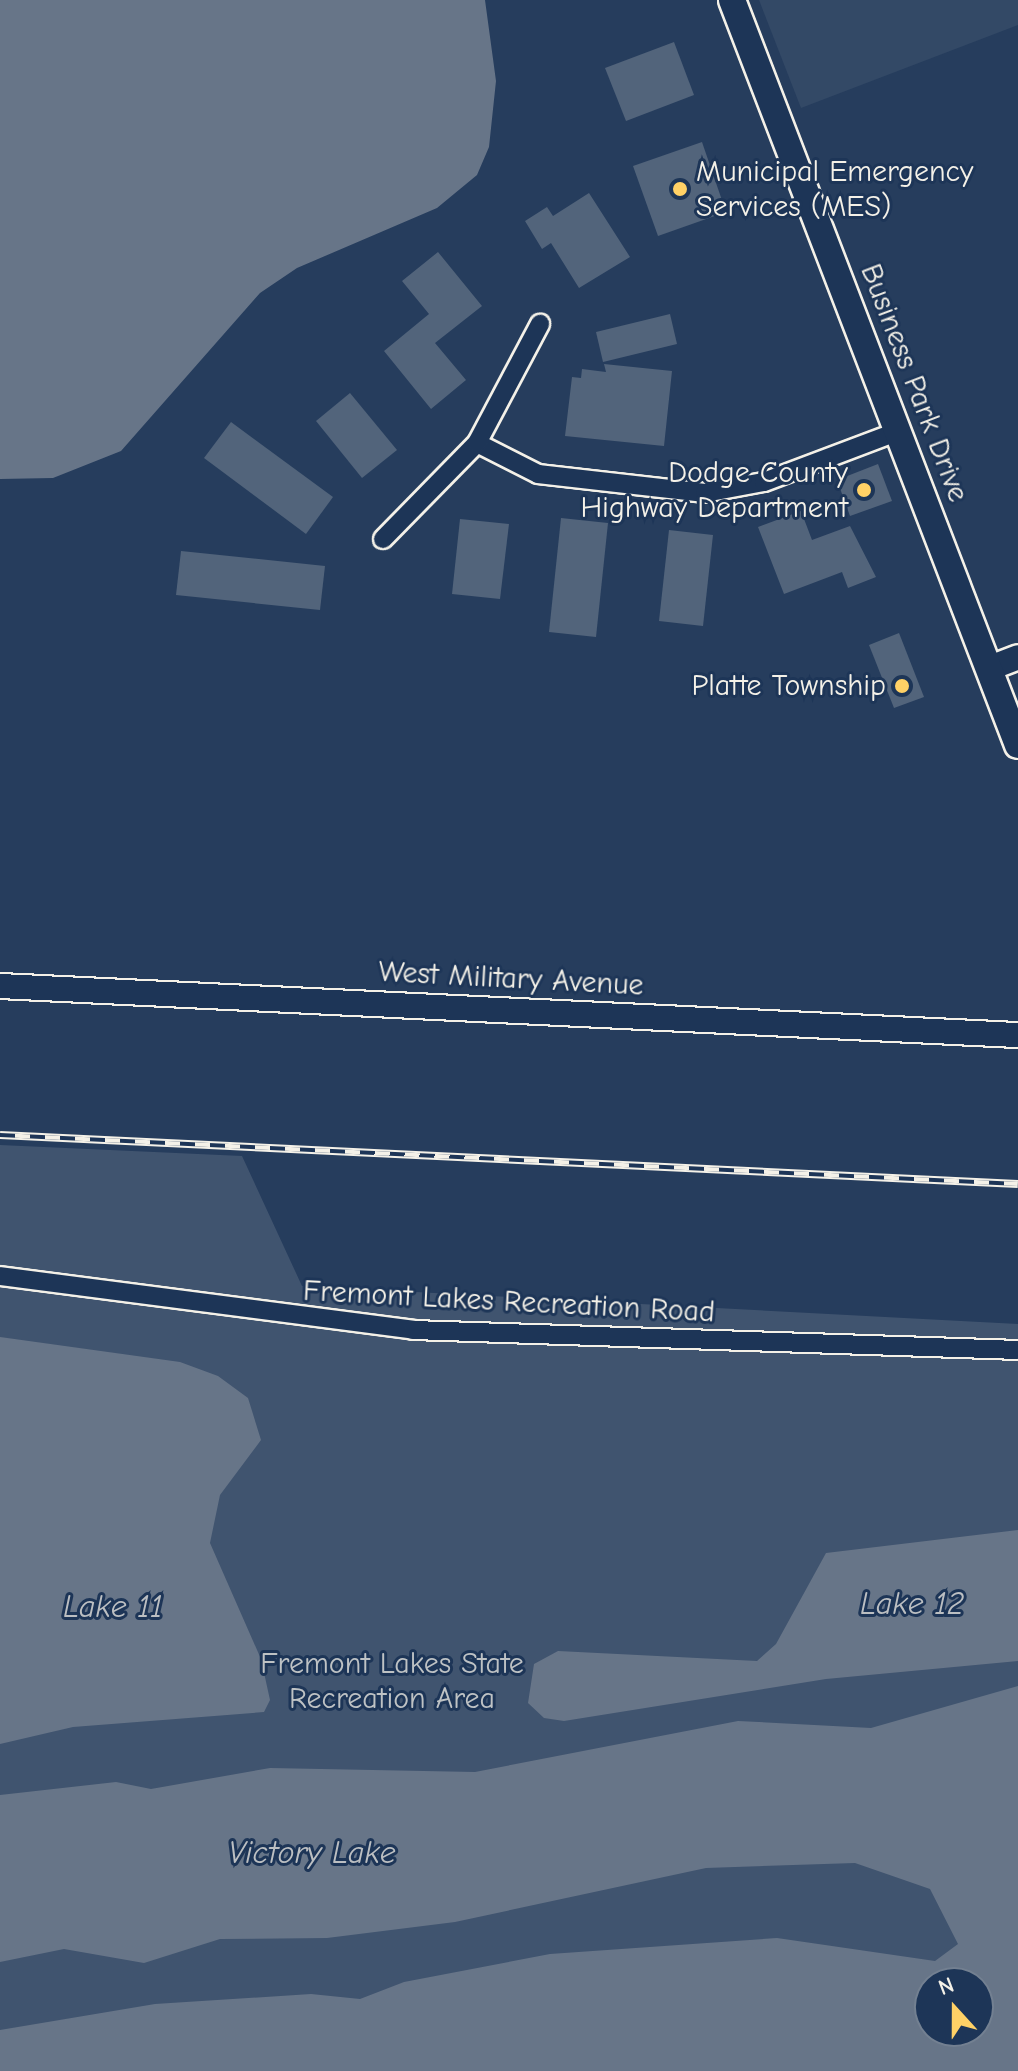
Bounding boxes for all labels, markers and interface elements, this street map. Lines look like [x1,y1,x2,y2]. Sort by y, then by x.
place label: Municipal Emergency Services (MES) [696,154,973,224]
marker: Municipal Emergency Services (MES) [671,180,689,198]
street label: Business Park Drive [852,259,976,507]
place label: Dodge County Highway Department [580,455,848,526]
marker: Dodge County Highway Department [855,481,873,499]
place label: Platte Township [691,668,886,704]
marker: Platte Township [893,677,911,695]
street label: West Military Avenue [378,954,644,1004]
street label: Fremont Lakes Recreation Road [302,1273,716,1331]
water label: Lake 12 [860,1585,964,1623]
water label: Lake 11 [63,1588,163,1626]
park label: Fremont Lakes State Recreation Area [260,1646,524,1716]
water label: Victory Lake [228,1834,396,1872]
north arrow [914,1967,994,2047]
text: N [935,1972,957,2001]

